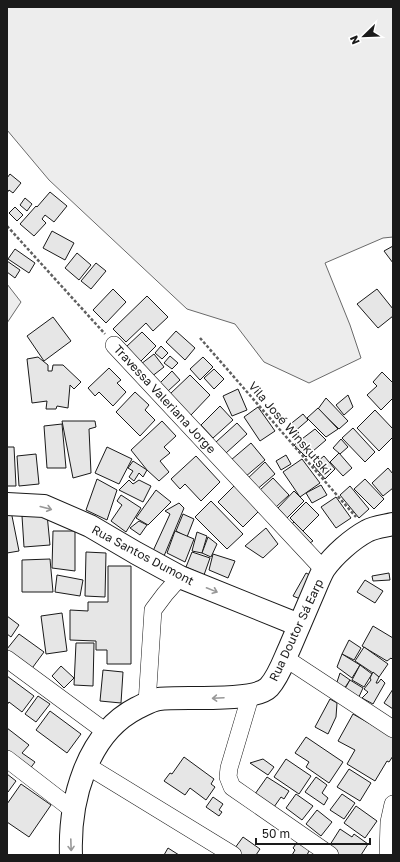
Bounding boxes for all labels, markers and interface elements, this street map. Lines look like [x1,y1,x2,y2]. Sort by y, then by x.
north arrow [344,16,384,56]
text: N [347,34,362,46]
street label: Travessa Valeriana Jorge [111,342,219,456]
street label: Vila José Winskutski [245,378,335,478]
one-way arrow [39,505,52,512]
street label: Rua Santos Dumont [89,522,197,588]
street label: Rua Doutor Sá Earp [266,577,326,683]
one-way arrow [205,587,217,594]
one-way arrow [212,694,225,701]
scale bar [256,820,370,846]
text: 50 m [262,826,290,841]
one-way arrow [67,838,74,851]

